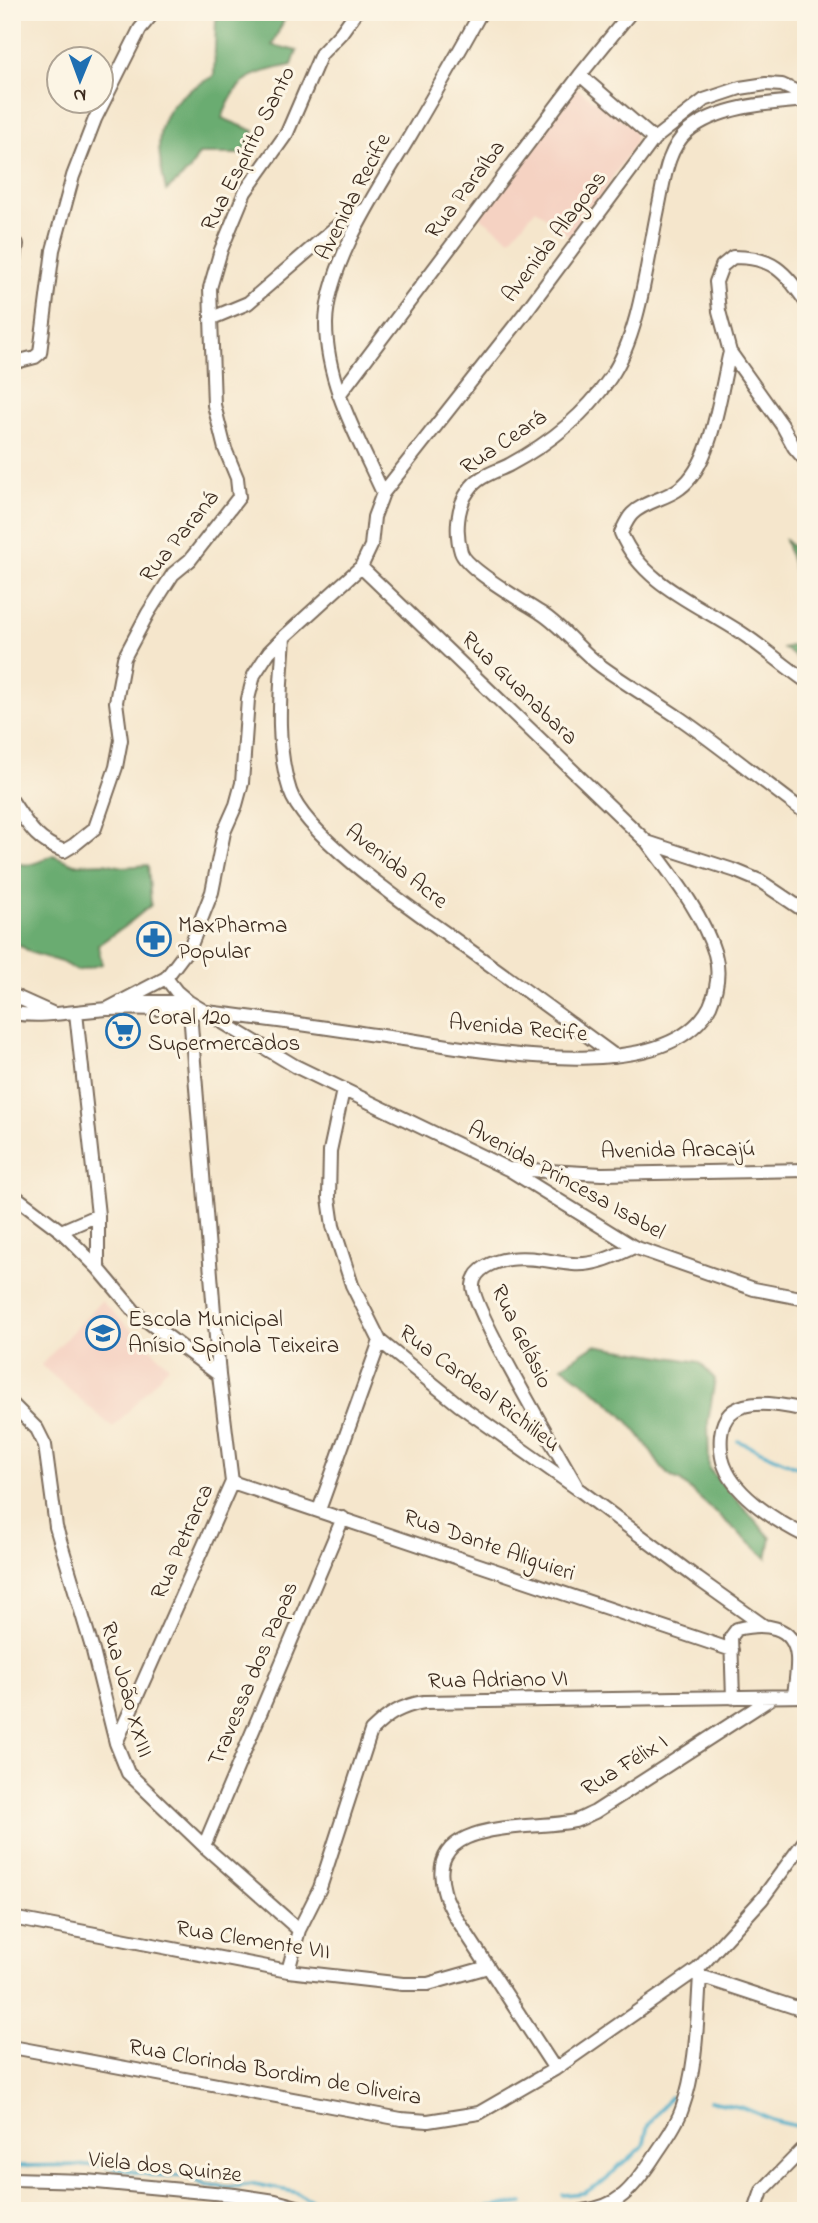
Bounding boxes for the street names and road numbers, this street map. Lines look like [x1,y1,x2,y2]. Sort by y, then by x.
street label: Rua Espírito Santo [193,61,305,237]
street label: Avenida Recife [308,127,401,266]
street label: Rua Paraíba [418,134,514,246]
street label: Avenida Alagoas [494,164,616,310]
street label: Rua Ceará [454,402,554,484]
street label: Rua Paraná [132,483,228,590]
street label: Rua Guanabara [453,624,585,754]
street label: Avenida Acre [338,816,455,918]
street label: Avenida Recife [447,1007,589,1052]
street label: Avenida Princesa Isabel [461,1113,671,1249]
street label: Avenida Aracajú [600,1133,756,1169]
street label: Rua Gelásio [482,1279,560,1395]
street label: Rua Cardeal Richilieu [391,1317,567,1461]
street label: Rua Petrarca [143,1479,223,1605]
street label: Rua Dante Aliguieri [398,1501,579,1592]
street label: Travessa dos Papas [200,1577,308,1771]
street label: Rua João XXIII [91,1619,161,1761]
street label: Rua Adriano VI [428,1663,568,1699]
street label: Rua Félix I [575,1726,675,1806]
street label: Rua Clemente VII [174,1913,332,1969]
street label: Rua Clorinda Bordim de Oliveira [126,2031,424,2115]
street label: Viela dos Quinze [86,2143,244,2193]

